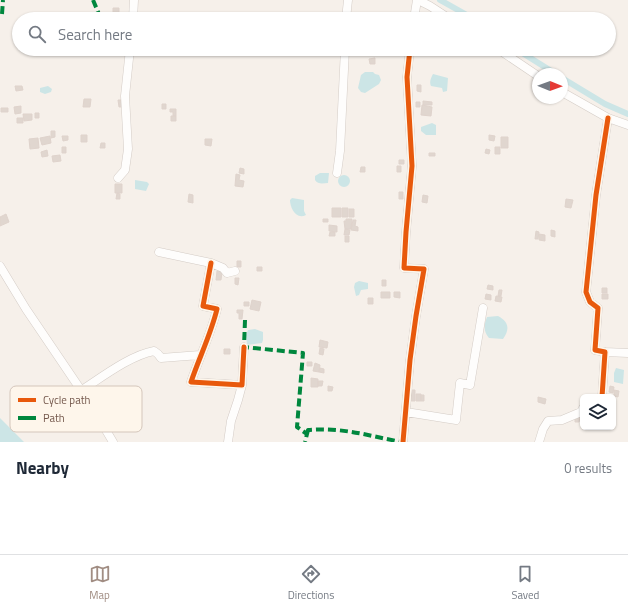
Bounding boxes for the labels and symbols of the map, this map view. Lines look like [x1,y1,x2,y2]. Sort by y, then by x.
north arrow [532,68,568,104]
legend [10,386,142,432]
text: Cycle path [43,392,91,408]
text: Path [43,410,65,426]

